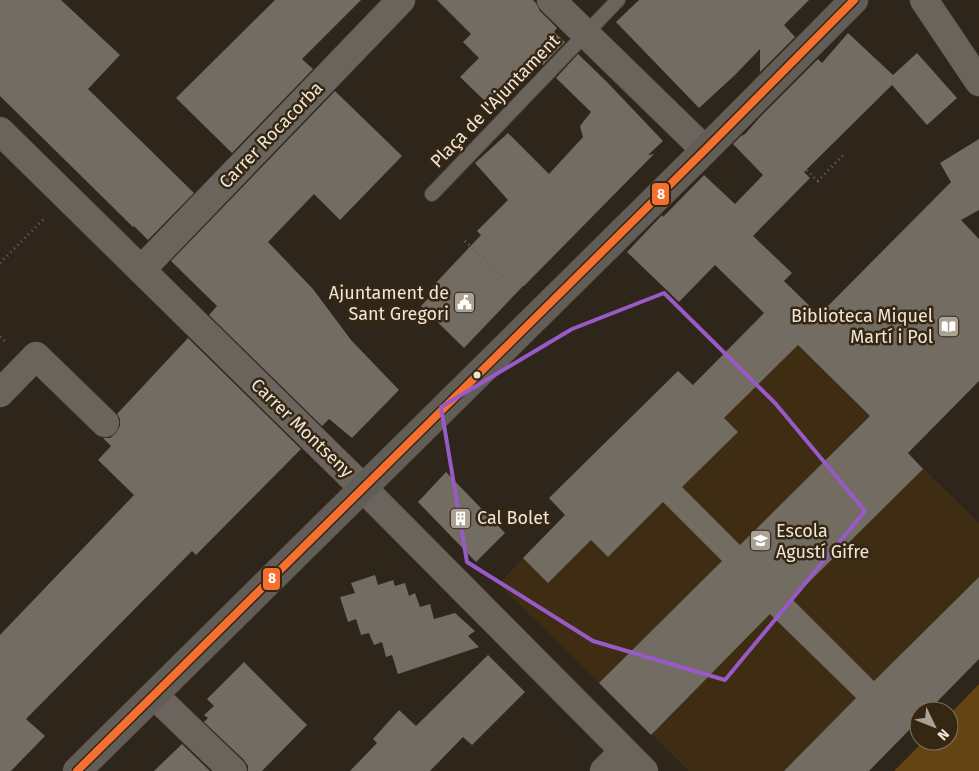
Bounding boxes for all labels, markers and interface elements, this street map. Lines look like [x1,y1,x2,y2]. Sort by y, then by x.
street label: Plaça de l'Ajuntament [426,29,565,172]
street label: Carrer Rocacorba [214,77,328,193]
line badge: 8 [651,182,670,206]
text: 8 [657,186,665,203]
place label: Ajuntament de Sant Gregori [329,282,449,325]
public building icon: Ajuntament de Sant Gregori [453,291,477,315]
place label: Biblioteca Miquel Martí i Pol [791,305,933,348]
library icon: Biblioteca Miquel Martí i Pol [937,314,961,338]
unlabelled marker [472,370,482,380]
street label: Carrer Montseny [246,374,358,482]
building icon: Cal Bolet [449,506,473,530]
place label: Cal Bolet [477,507,550,529]
place label: Escola Agustí Gifre [776,520,869,563]
school or university icon: Escola Agustí Gifre [748,529,772,553]
line badge: 8 [262,567,281,591]
text: 8 [268,570,276,587]
north arrow [909,701,959,751]
text: N [934,725,953,744]

